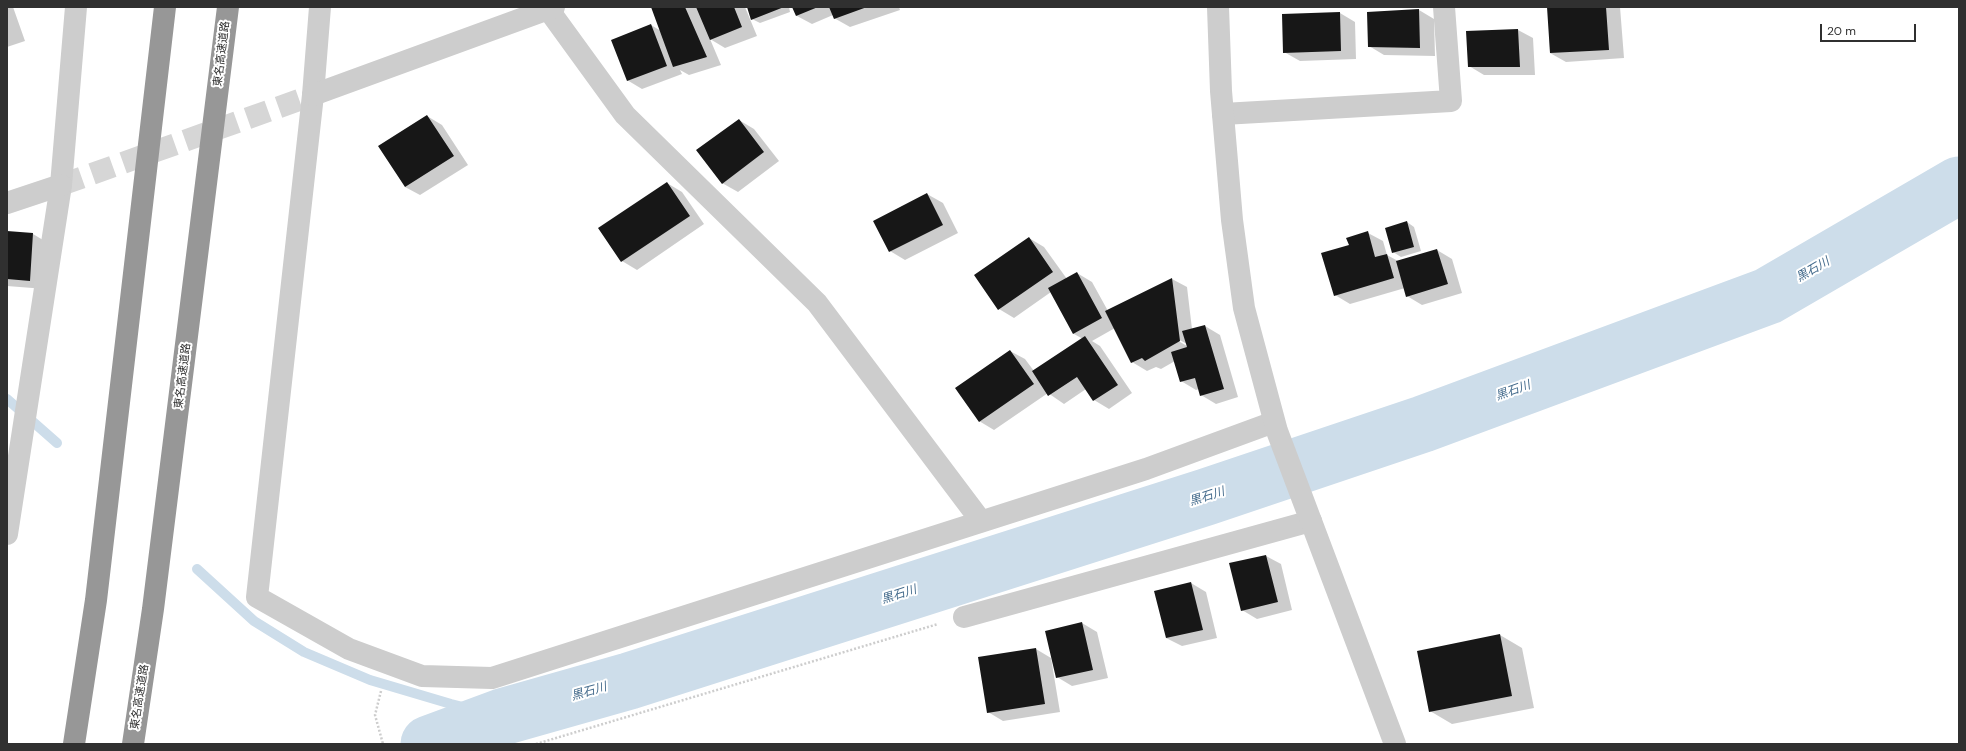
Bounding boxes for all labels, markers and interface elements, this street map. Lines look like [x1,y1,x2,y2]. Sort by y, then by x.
scale bar [1822,16,1918,42]
street label: 東名高速道路 [211,20,233,88]
text: 20 m [1827,23,1856,39]
water label: 黒石川 [1794,255,1832,285]
street label: 東名高速道路 [172,342,194,410]
water label: 黒石川 [1494,378,1532,404]
water label: 黒石川 [1188,485,1226,509]
water label: 黒石川 [880,583,918,607]
street label: 東名高速道路 [128,663,152,731]
water label: 黒石川 [570,680,608,704]

